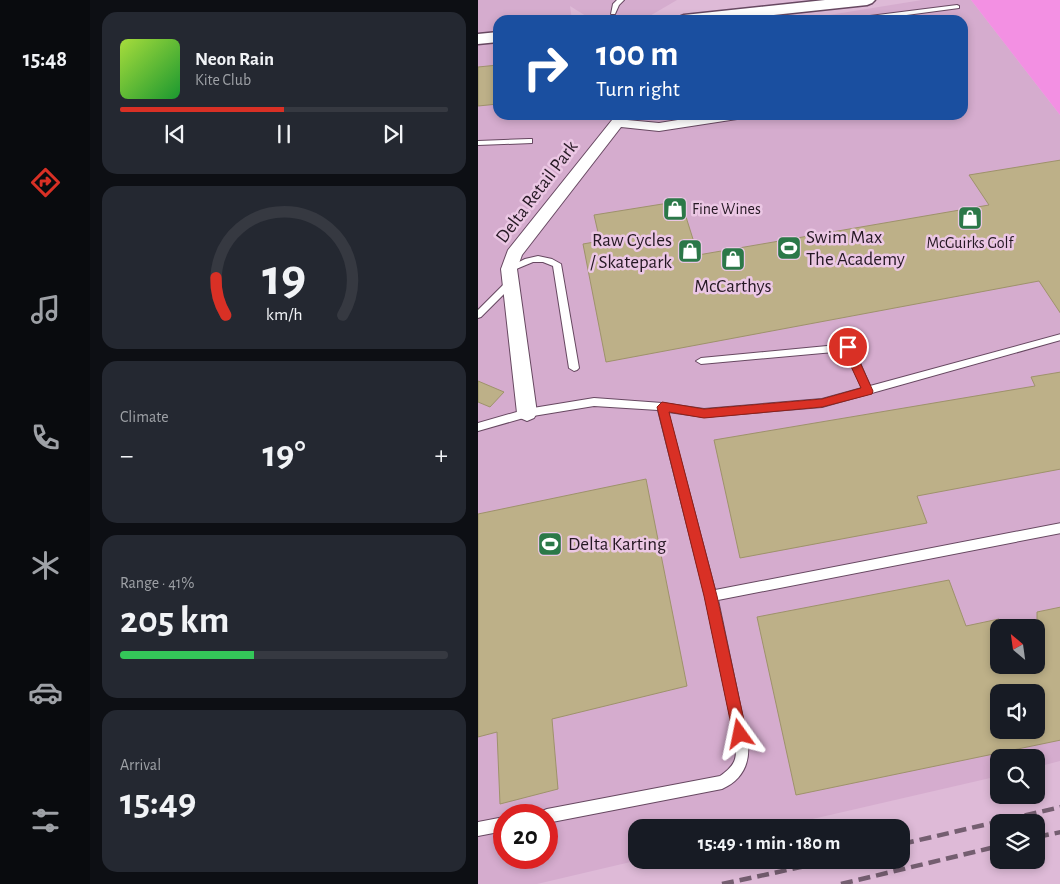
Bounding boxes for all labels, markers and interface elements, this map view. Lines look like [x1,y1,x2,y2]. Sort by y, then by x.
icon: right [513,35,578,100]
text: 100 m [596,37,679,72]
text: 15:48 [23,48,67,70]
text: Neon Rain [195,50,274,69]
text: Kite Club [195,72,251,88]
text: Turn right [596,78,680,100]
icon: previous [161,120,189,148]
icon: pause [270,120,298,148]
icon: next [379,120,407,148]
street label: Delta Retail Park [493,137,582,247]
icon: directions [28,165,63,200]
shop icon: Fine Wines [662,196,688,222]
place label: Fine Wines [692,201,761,217]
shop icon: McGuirks Golf [957,205,983,231]
place label: Swim Max The Academy [806,228,905,269]
place label: Raw Cycles / Skatepark [590,231,672,272]
sports icon: Swim Max The Academy [776,235,802,261]
place label: McGuirks Golf [927,235,1015,251]
shop icon: Raw Cycles / Skatepark [677,238,703,264]
shop icon: McCarthys [720,246,746,272]
text: 19 [262,252,306,304]
place label: McCarthys [694,277,772,296]
icon: music [28,292,63,327]
text: km/h [266,306,302,324]
pin [827,326,869,368]
icon: arrive [834,333,862,361]
text: Climate [120,409,169,425]
icon: phone [28,420,63,455]
text: 19° [262,436,306,474]
text: − [120,442,133,470]
text: + [435,442,448,470]
sports icon: Delta Karting [537,531,563,557]
place label: Delta Karting [568,535,667,554]
icon: climate [28,548,63,583]
text: Range · 41% [120,575,195,591]
text: 205 km [120,602,229,640]
north arrow [990,619,1046,674]
map controls [990,619,1045,869]
icon: car [28,675,63,710]
button: sound [990,684,1045,739]
position arrow [713,707,765,759]
button: search [990,749,1045,804]
text: Arrival [120,757,161,773]
text: 15:49 [120,784,196,822]
icon: filters [28,803,63,838]
speed limit sign: 20 [493,804,558,869]
button: layers [990,814,1045,869]
text: 15:49 · 1 min · 180 m [698,834,840,853]

